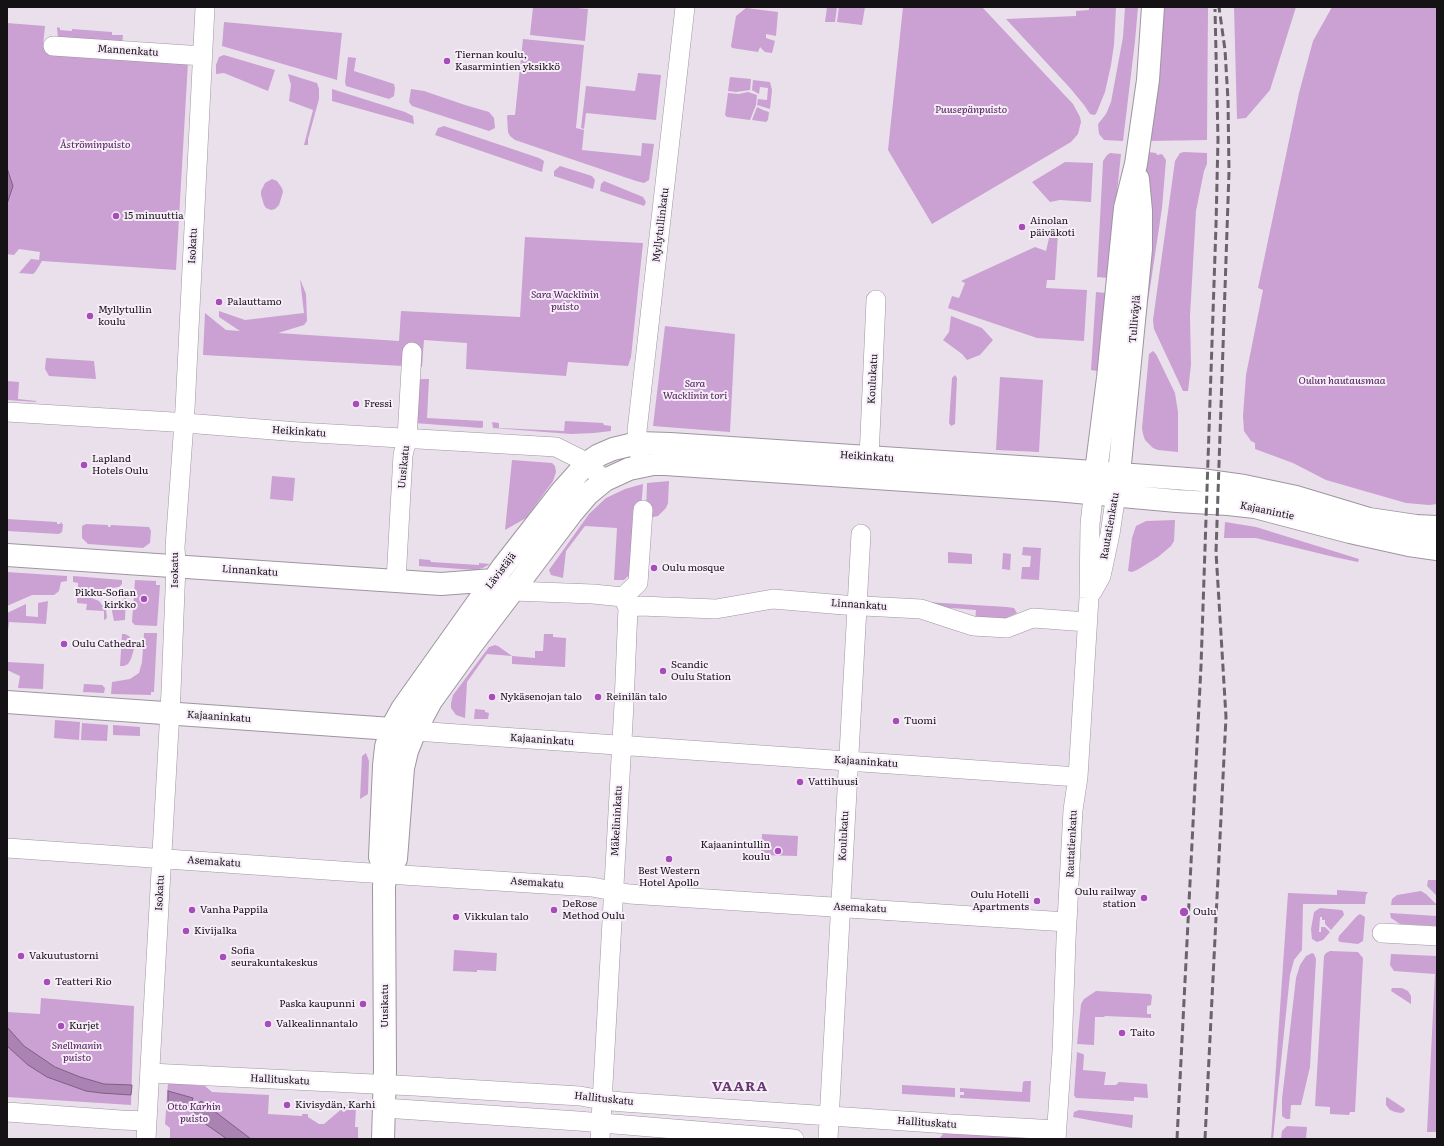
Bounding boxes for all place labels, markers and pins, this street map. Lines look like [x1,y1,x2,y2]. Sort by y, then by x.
place label: Tiernan koulu, Kasarmintien yksikkö [455,49,560,72]
marker: Tiernan koulu, Kasarmintien yksikkö [442,56,452,66]
place label: 15 minuuttia [124,210,184,222]
marker: 15 minuuttia [111,211,121,221]
place label: Ainolan päiväkoti [1030,215,1075,238]
marker: Ainolan päiväkoti [1017,222,1027,232]
place label: Palauttamo [227,296,282,308]
marker: Palauttamo [214,297,224,307]
place label: Myllytullin koulu [98,304,152,328]
marker: Myllytullin koulu [85,311,95,321]
place label: Fressi [364,398,392,410]
marker: Fressi [351,399,361,409]
place label: Lapland Hotels Oulu [92,453,148,476]
marker: Lapland Hotels Oulu [79,460,89,470]
place label: Oulu mosque [662,562,725,574]
marker: Oulu mosque [649,563,659,573]
place label: Pikku-Sofian kirkko [75,587,136,610]
marker: Pikku-Sofian kirkko [139,594,149,604]
place label: Oulu Cathedral [72,638,145,650]
marker: Oulu Cathedral [59,639,69,649]
place label: Scandic Oulu Station [671,659,731,682]
marker: Scandic Oulu Station [658,666,668,676]
place label: Nykäsenojan talo [500,691,582,703]
place label: Reinilän talo [606,691,667,703]
marker: Nykäsenojan talo [487,692,497,702]
marker: Reinilän talo [593,692,603,702]
place label: Tuomi [904,715,936,727]
marker: Tuomi [891,716,901,726]
place label: Vattihuusi [808,776,858,788]
marker: Vattihuusi [795,777,805,787]
place label: Kajaanintullin koulu [701,839,770,862]
marker: Kajaanintullin koulu [773,846,783,856]
marker: Best Western Hotel Apollo [664,854,674,864]
place label: Best Western Hotel Apollo [638,865,700,888]
place label: Oulu railway station [1075,886,1136,910]
place label: Oulu Hotelli Apartments [970,889,1029,912]
marker: Oulu railway station [1139,893,1149,903]
marker: Oulu Hotelli Apartments [1032,896,1042,906]
place label: DeRose Method Oulu [562,898,625,922]
place label: Vanha Pappila [200,904,268,916]
marker: Vanha Pappila [187,905,197,915]
marker: DeRose Method Oulu [549,905,559,915]
marker: Oulu [1178,906,1190,918]
place label: Oulu [1193,906,1216,918]
place label: Vikkulan talo [464,911,529,923]
marker: Vikkulan talo [451,912,461,922]
place label: Kivijalka [194,925,237,937]
marker: Kivijalka [181,926,191,936]
place label: Sofia seurakuntakeskus [231,945,317,968]
place label: Vakuutustorni [29,950,99,962]
marker: Vakuutustorni [16,951,26,961]
marker: Sofia seurakuntakeskus [218,952,228,962]
place label: Teatteri Rio [55,976,112,988]
marker: Teatteri Rio [42,977,52,987]
place label: Paska kaupunni [279,998,355,1010]
marker: Paska kaupunni [358,999,368,1009]
place label: Valkealinnantalo [276,1018,358,1030]
marker: Valkealinnantalo [263,1019,273,1029]
place label: Kurjet [69,1020,99,1032]
marker: Kurjet [56,1021,66,1031]
place label: Taito [1130,1027,1155,1039]
marker: Taito [1117,1028,1127,1038]
place label: Kivisydän, Karhi [295,1099,375,1111]
marker: Kivisydän, Karhi [282,1100,292,1110]

